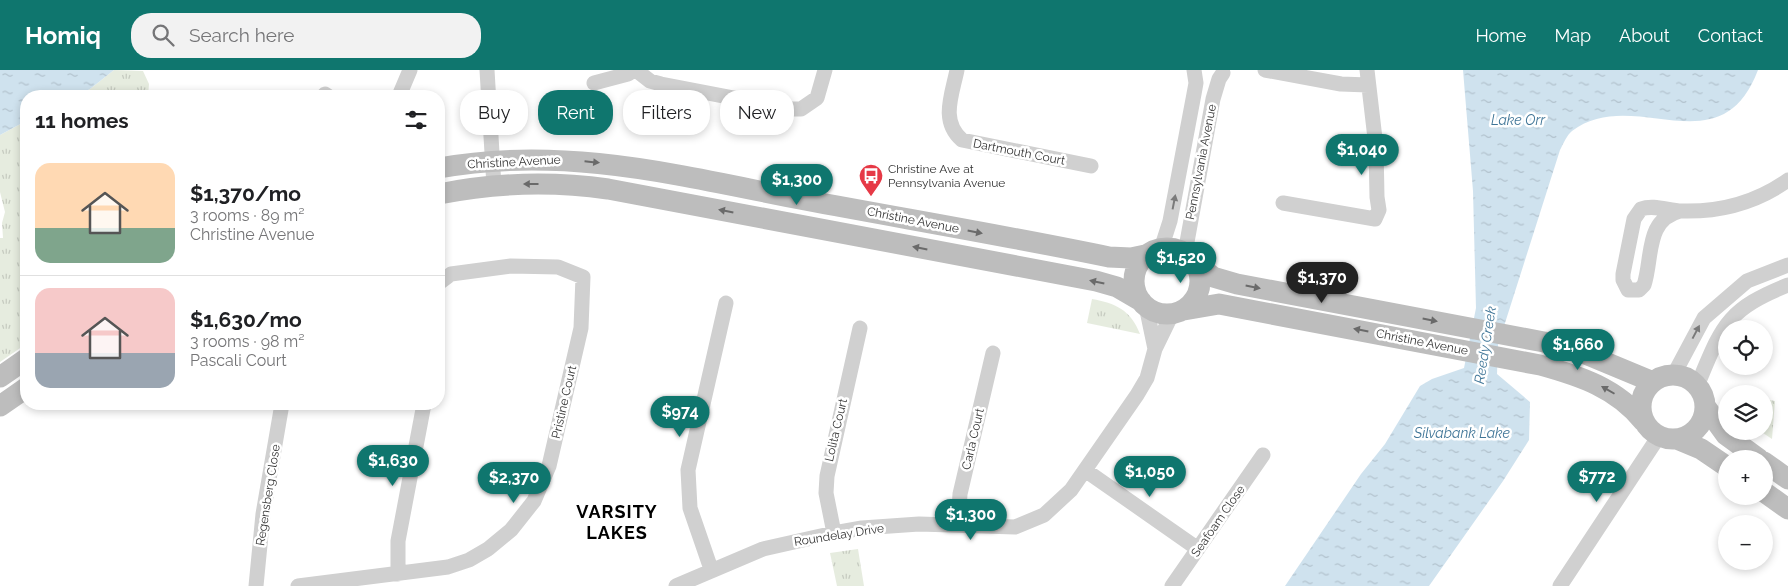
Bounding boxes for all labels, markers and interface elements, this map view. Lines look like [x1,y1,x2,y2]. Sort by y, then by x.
search box [131,13,481,58]
text: Homiq [25,21,101,50]
icon: search [149,21,177,49]
text: Search here [189,24,294,46]
text: Home [1475,25,1526,46]
text: Map [1554,25,1591,46]
text: About [1619,25,1670,46]
text: Contact [1698,25,1763,46]
chip: Buy [460,90,528,135]
chip: Rent [538,90,613,135]
chip: Filters [623,90,710,135]
chip: New [720,90,794,135]
street label: Pennsylvania Avenue [1183,103,1219,221]
icon: filters [402,106,430,134]
text: 11 homes [35,108,129,133]
water label: Lake Orr [1491,112,1546,128]
pin: $1,040 [1321,134,1403,176]
street label: Dartmouth Court [972,136,1066,168]
text: $1,040 [1337,140,1387,159]
street label: Christine Avenue [467,153,561,171]
one-way arrow [584,158,600,166]
place label: Christine Ave at Pennsylvania Avenue [888,162,1005,190]
bus stop icon: Christine Ave at Pennsylvania Avenue [858,163,884,197]
pin: $1,300 [756,164,838,206]
text: $1,300 [772,170,822,189]
one-way arrow [523,180,539,188]
text: $1,370/mo [190,181,301,206]
icon: home [75,183,135,243]
one-way arrow [1170,194,1178,210]
street label: Christine Avenue [866,204,960,236]
text: 3 rooms · 89 m² [190,206,305,225]
one-way arrow [718,206,734,214]
text: Christine Avenue [190,225,314,244]
one-way arrow [968,228,983,236]
pin: $1,520 [1140,242,1222,284]
one-way arrow [912,243,928,251]
text: $1,520 [1156,248,1206,267]
pin: $1,370 [1281,262,1363,304]
text: $1,370 [1297,268,1347,287]
one-way arrow [1089,278,1105,286]
one-way arrow [1245,284,1261,292]
water label: Reedy Creek [1471,305,1499,385]
text: $1,630/mo [190,307,302,332]
icon: home [75,308,135,368]
one-way arrow [1422,317,1438,325]
map controls [1718,320,1773,570]
button: locate [1718,320,1773,375]
one-way arrow [1352,325,1368,333]
one-way arrow [1692,325,1700,340]
street label: Christine Avenue [1375,326,1469,358]
pin: $1,660 [1537,328,1619,371]
text: 3 rooms · 98 m² [190,332,305,351]
text: $1,660 [1552,335,1604,354]
text: Pascali Court [190,351,287,370]
street label: Pristine Court [549,364,579,440]
button: layers [1718,385,1773,440]
one-way arrow [1601,386,1614,395]
pin: $974 [650,396,710,438]
street label: Lolita Court [822,397,850,463]
text: $974 [661,402,699,421]
street label: Carla Court [959,407,987,471]
water label: Silvabank Lake [1413,425,1510,441]
street label: Regensberg Close [253,443,283,547]
pin: $1,630 [352,444,434,487]
button: + [1718,450,1773,505]
text: $1,630 [368,451,418,470]
pin: $1,050 [1109,456,1191,498]
pin: $772 [1567,460,1627,503]
pin: $2,370 [473,462,555,504]
text: $1,050 [1125,462,1175,481]
text: $772 [1578,467,1616,486]
text: $2,370 [489,468,539,487]
street label: Seafoam Close [1188,483,1248,559]
pin: $1,300 [930,498,1012,541]
district label: VARSITY LAKES [576,501,658,543]
text: $1,300 [946,505,996,524]
button: − [1718,515,1773,570]
street label: Roundelay Drive [793,521,885,549]

